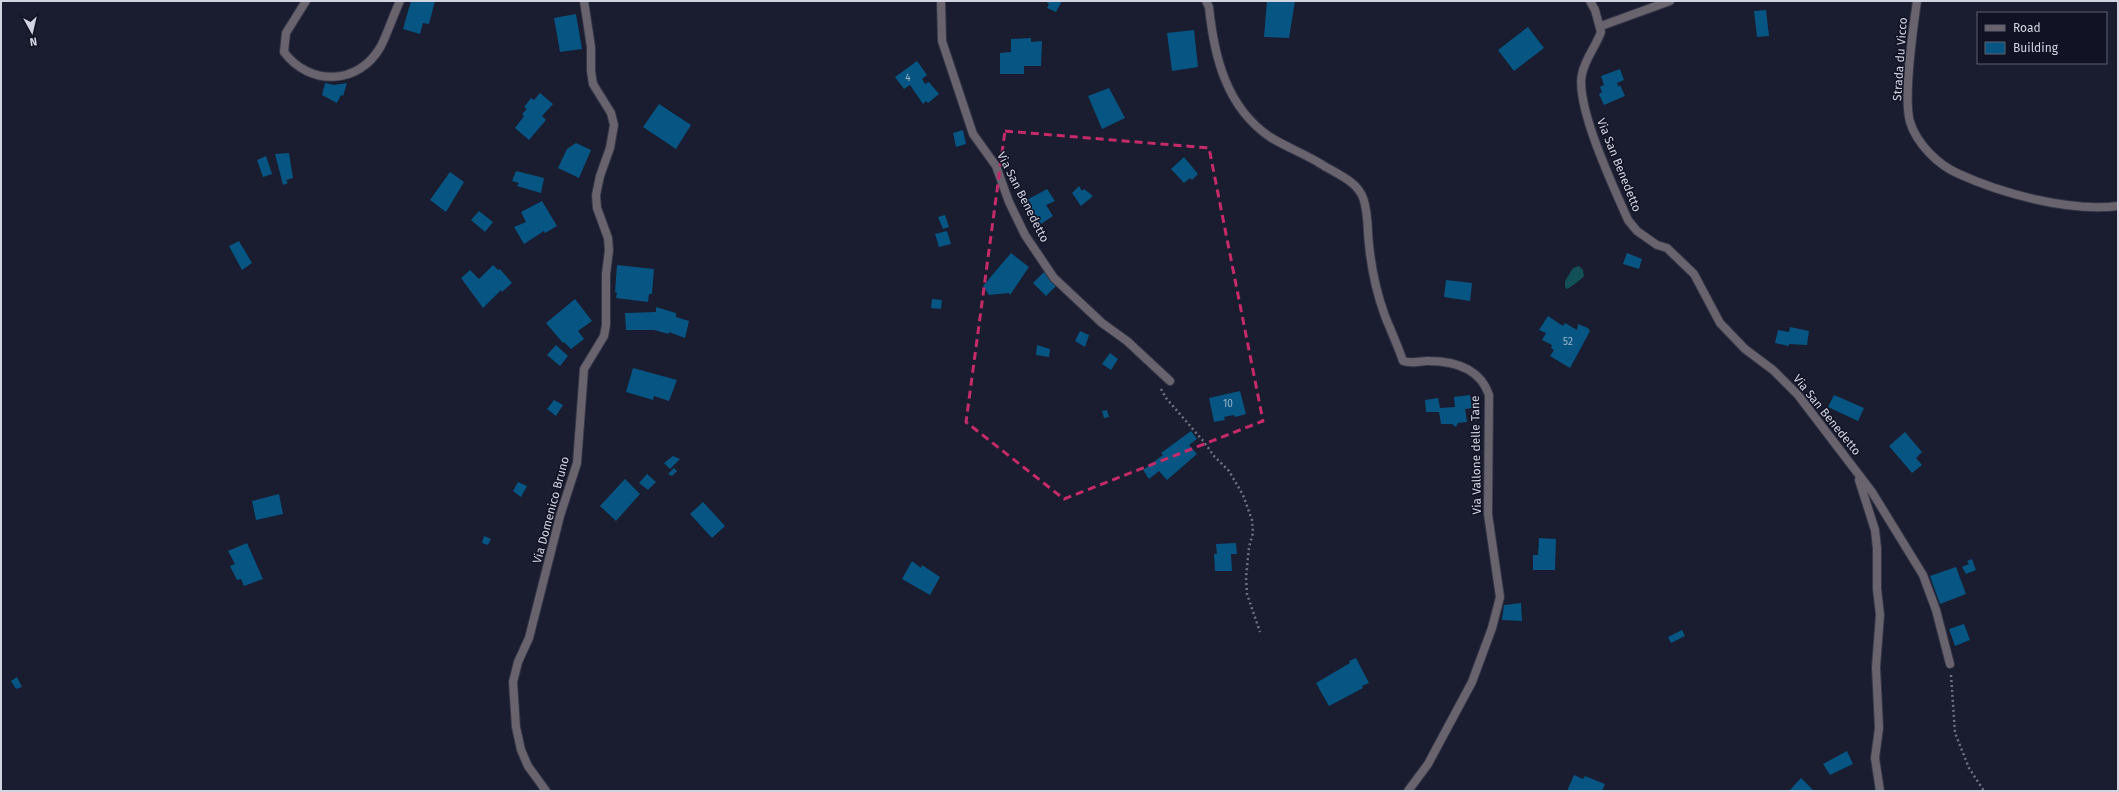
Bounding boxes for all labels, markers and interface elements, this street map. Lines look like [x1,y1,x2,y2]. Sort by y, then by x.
north arrow [12,12,52,52]
legend [1977,12,2107,64]
street label: Strada du Vicco [1890,17,1910,101]
text: Road [2013,21,2041,35]
text: N [29,34,38,48]
text: Building [2013,41,2059,55]
house number: 4 [905,72,911,84]
street label: Via San Benedetto [1594,116,1644,214]
street label: Via San Benedetto [994,149,1052,245]
house number: 52 [1563,336,1573,348]
street label: Via San Benedetto [1790,372,1864,458]
street label: Via Vallone delle Tane [1468,395,1484,515]
house number: 10 [1223,398,1233,410]
street label: Via Domenico Bruno [530,455,572,565]

